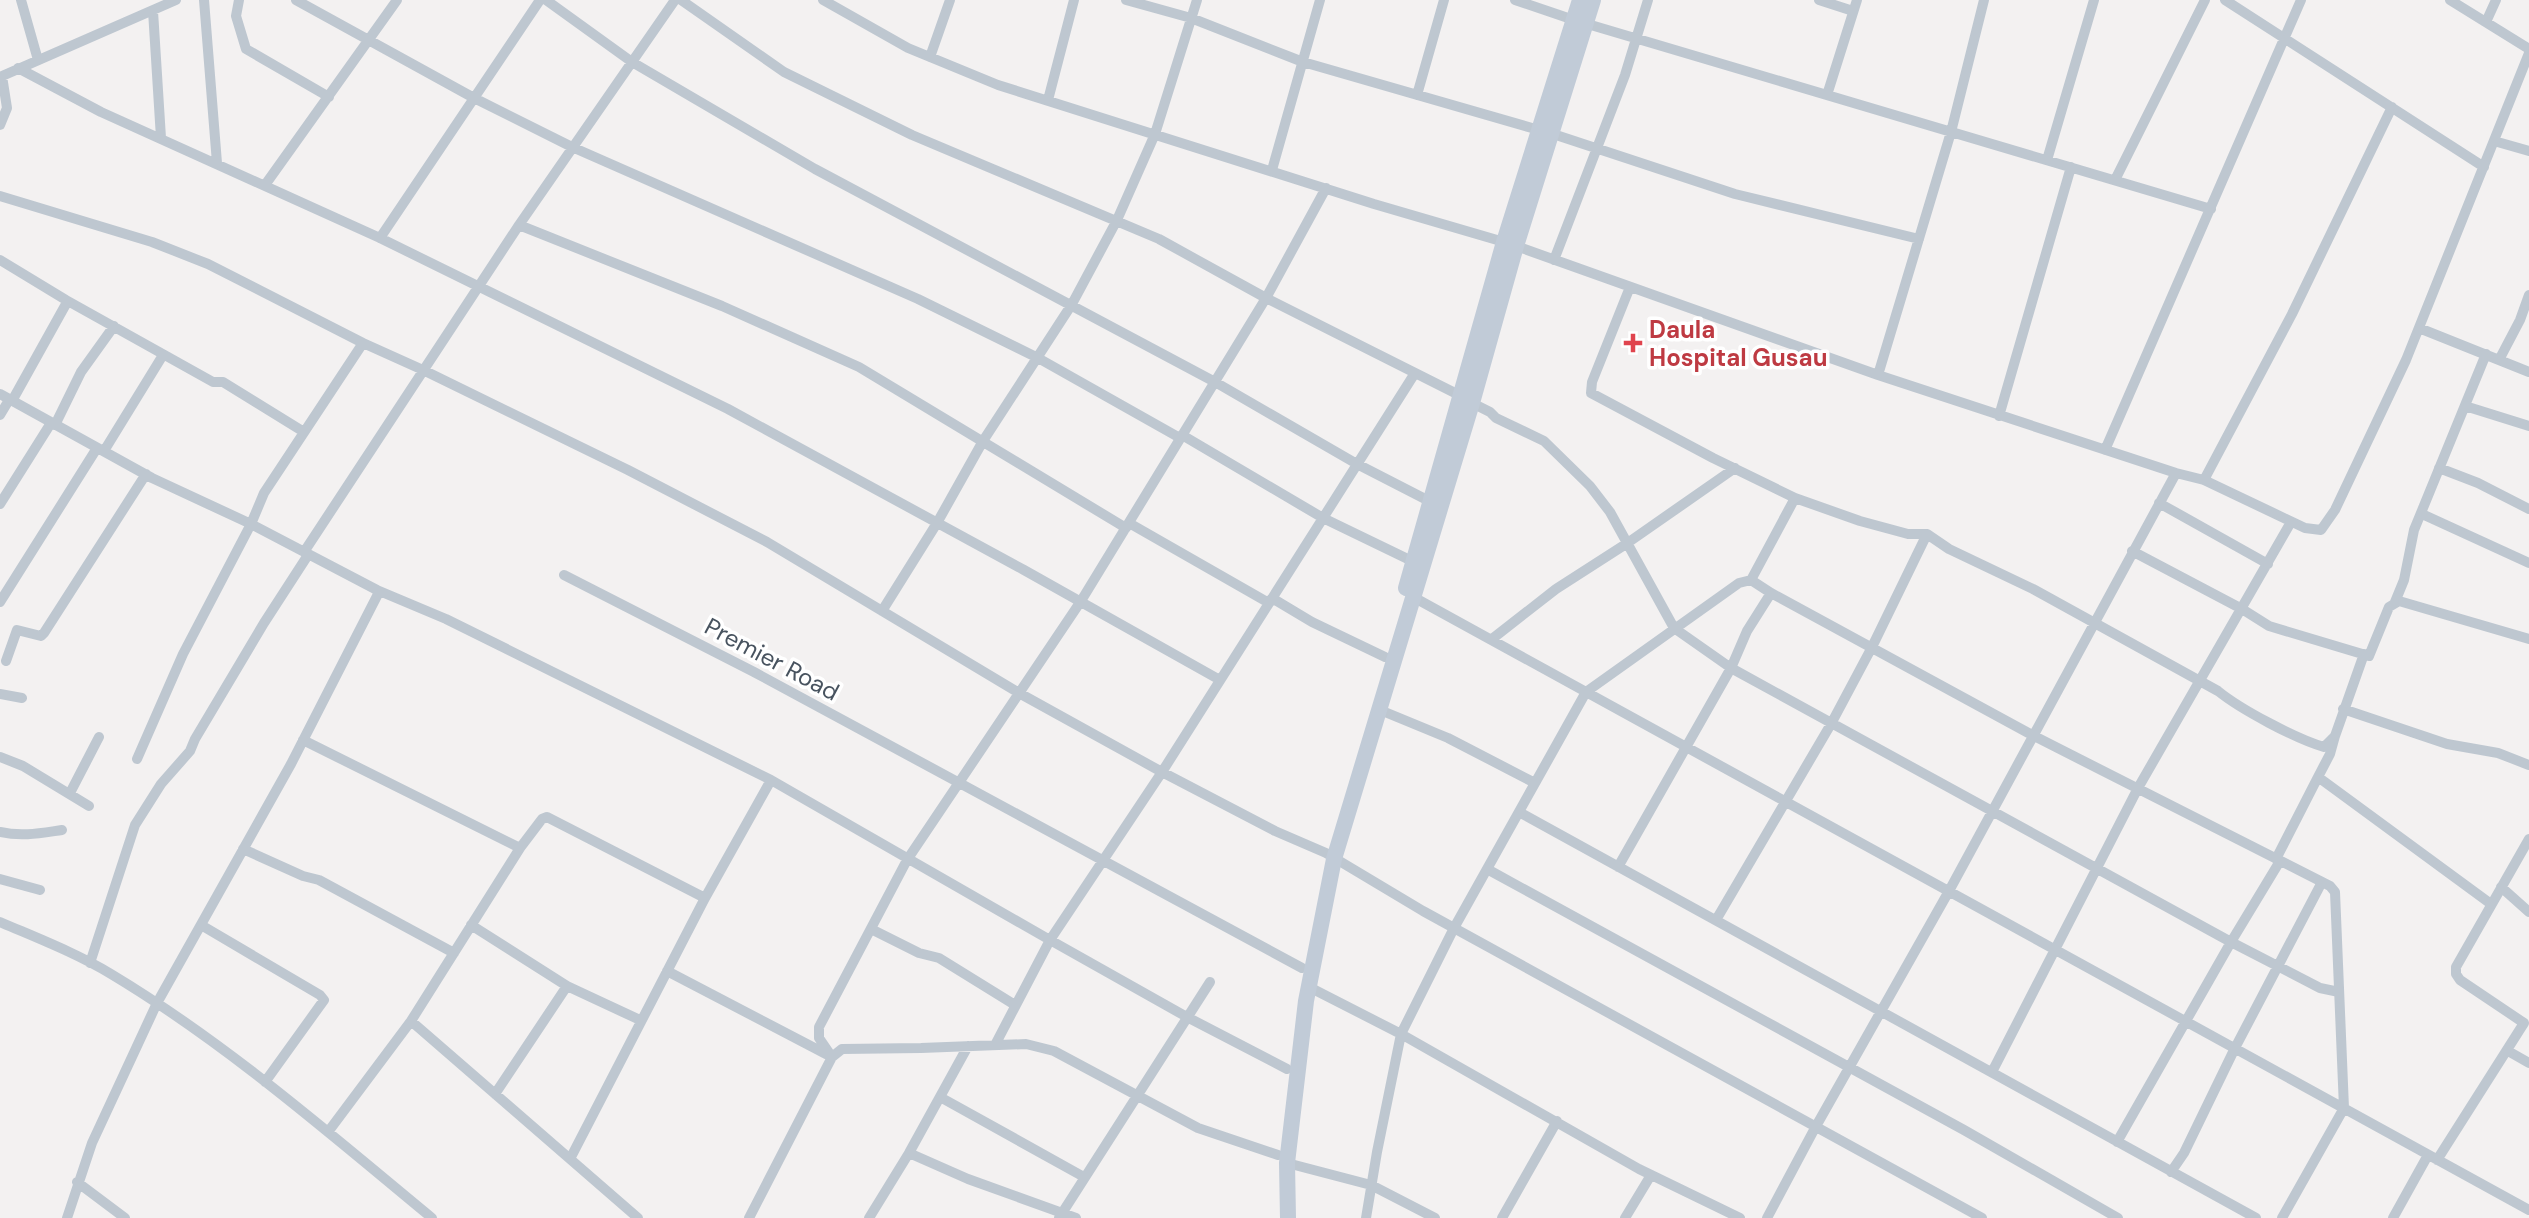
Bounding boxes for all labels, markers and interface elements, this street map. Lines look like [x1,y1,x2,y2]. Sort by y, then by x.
place label: Daula Hospital Gusau [1649,314,1827,373]
marker: Daula Hospital Gusau [1623,333,1643,353]
street label: Premier Road [699,611,845,707]

